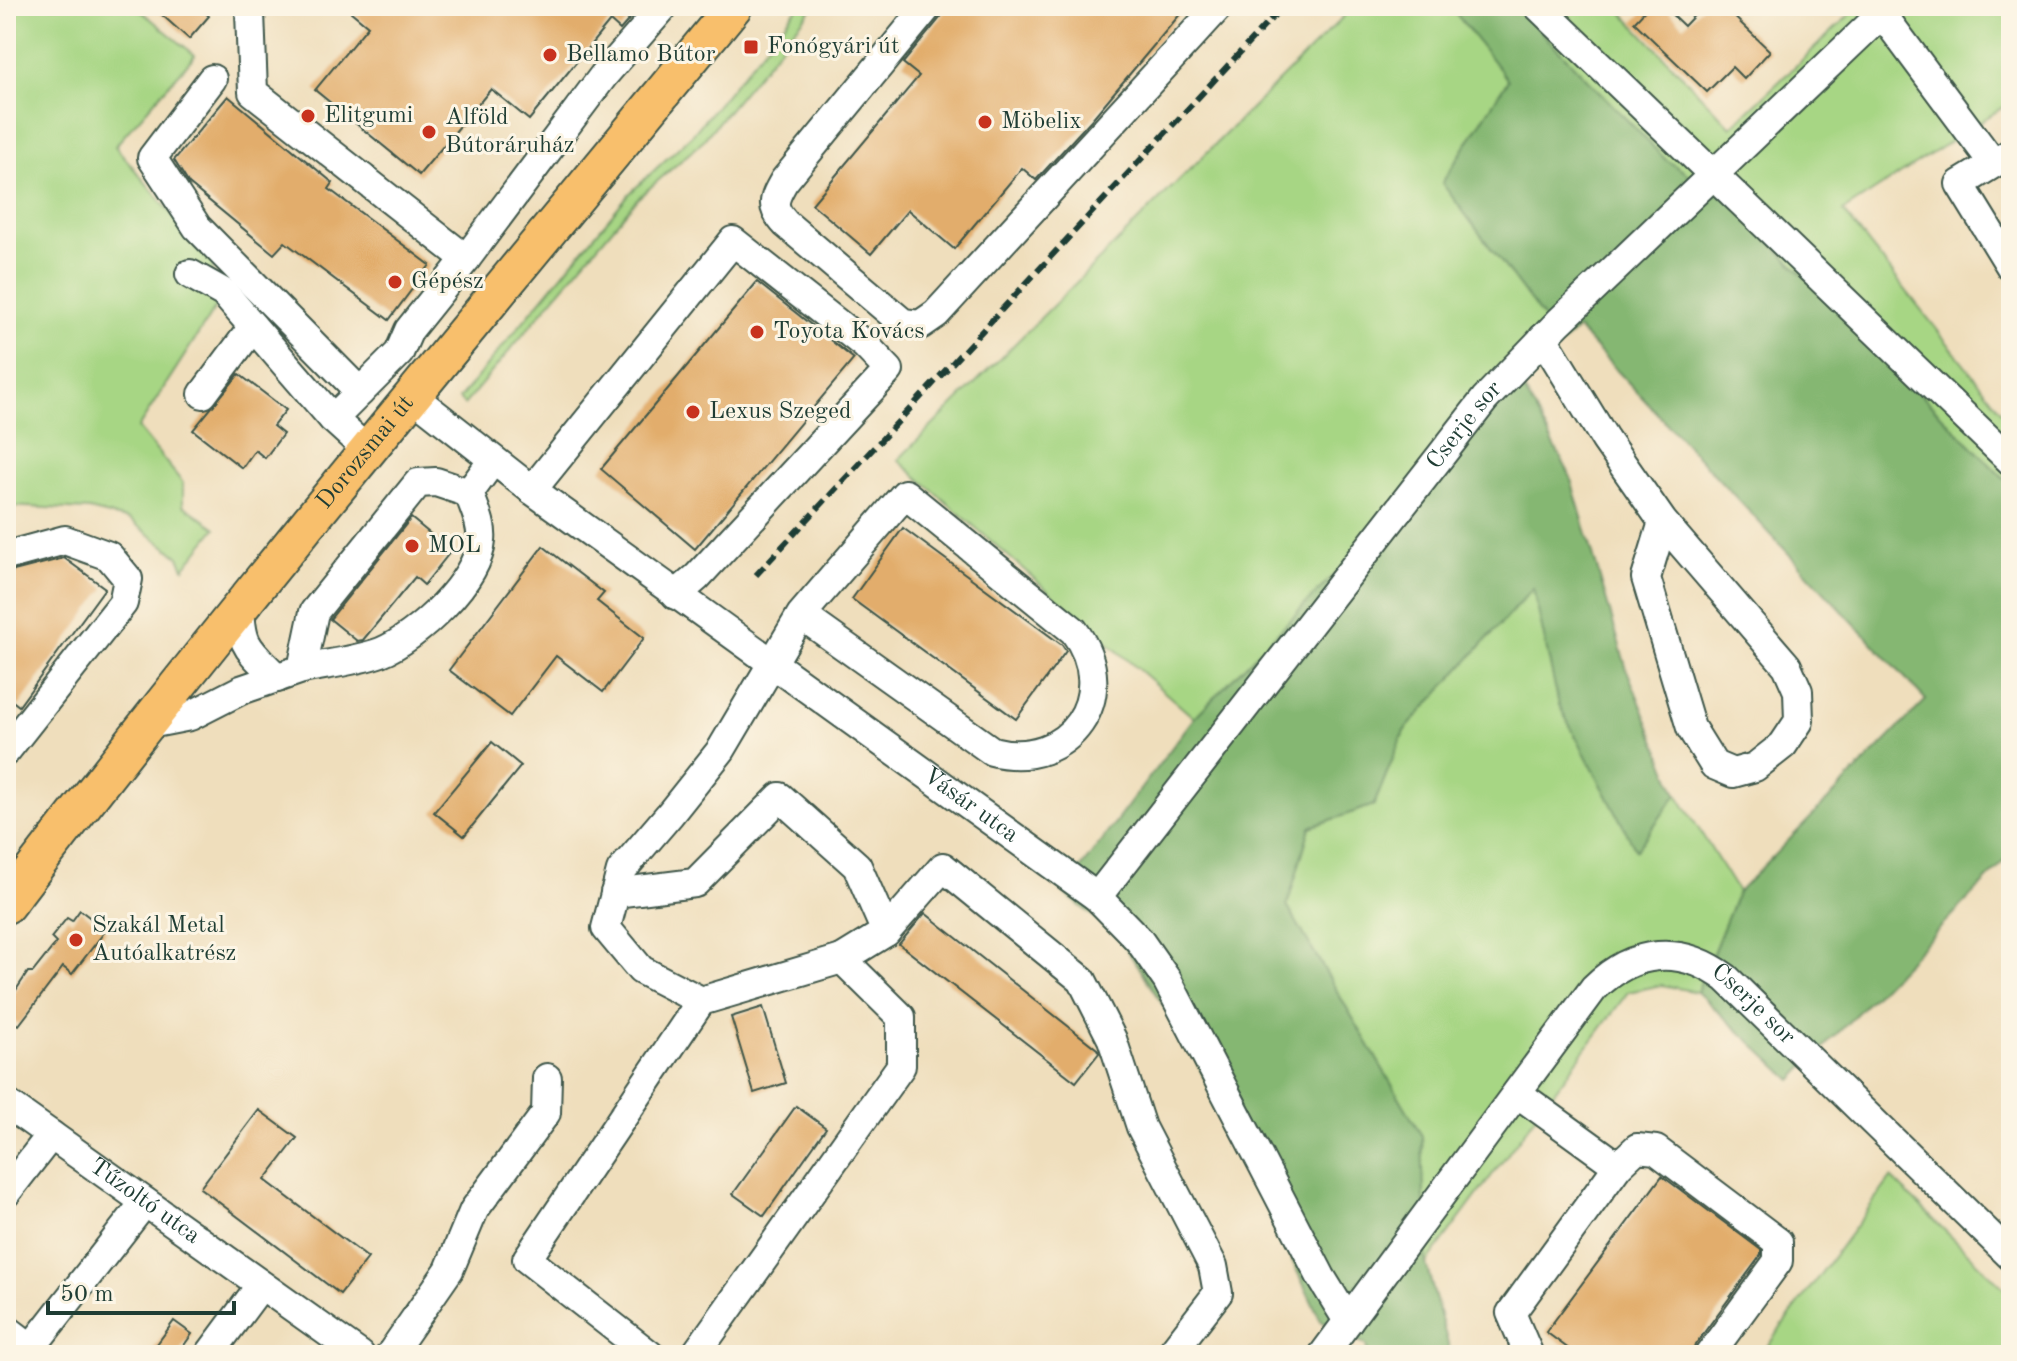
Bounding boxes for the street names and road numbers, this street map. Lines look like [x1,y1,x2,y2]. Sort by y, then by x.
street label: Cserje sor [1423,377,1507,474]
street label: Dorozsmai út [313,391,419,514]
street label: Vásár utca [918,764,1022,848]
street label: Cserje sor [1707,960,1799,1050]
street label: Tűzoltó utca [85,1154,204,1249]

